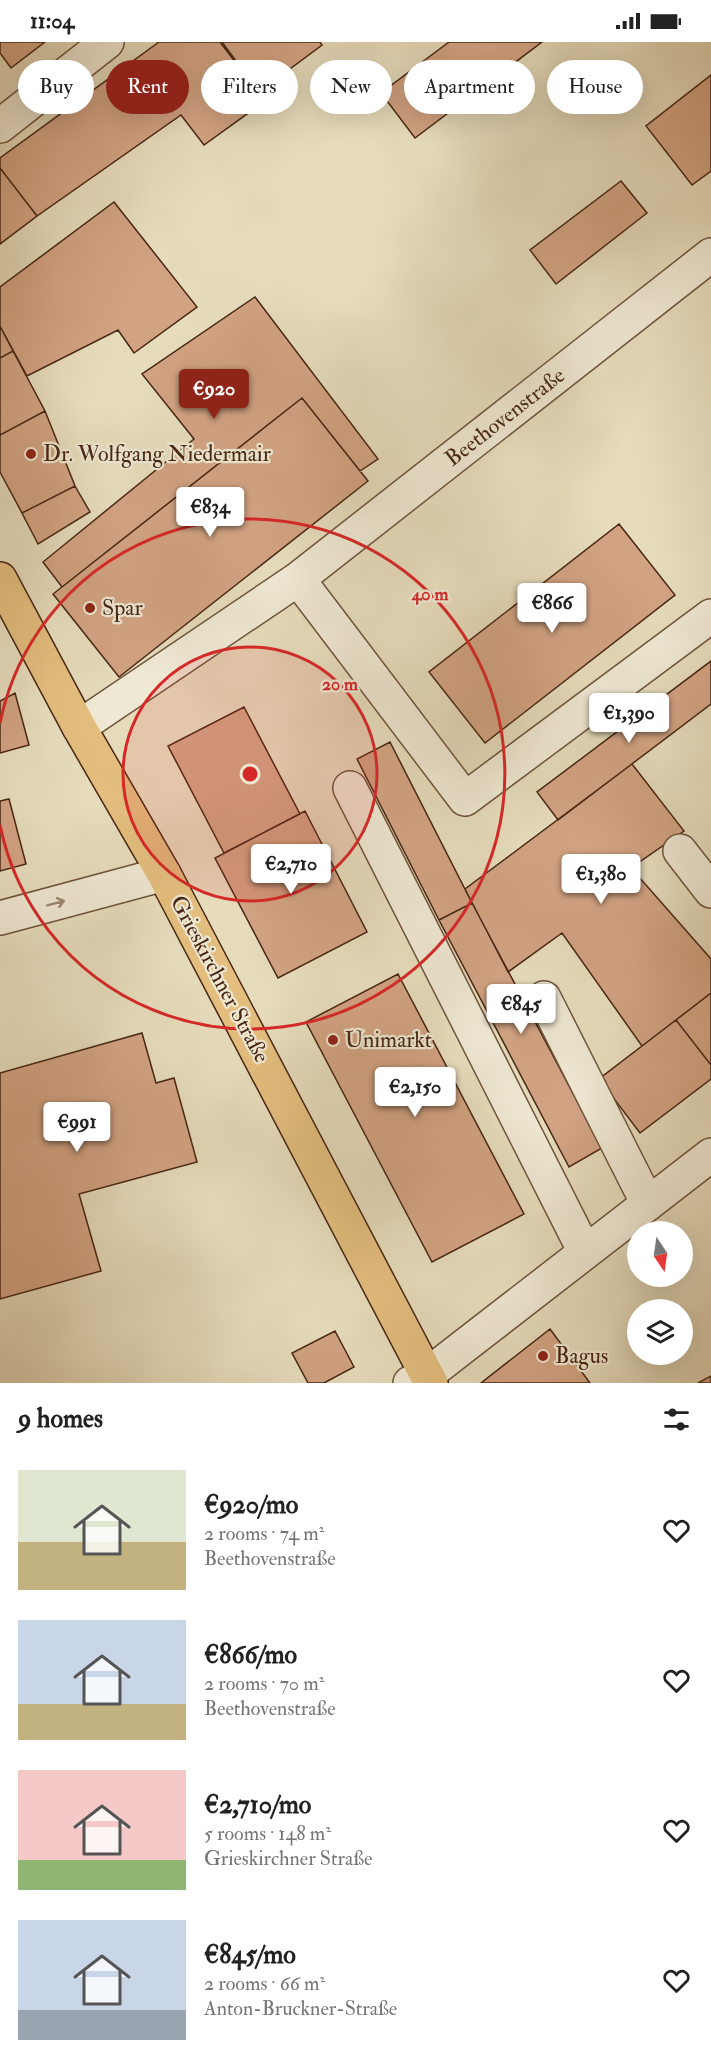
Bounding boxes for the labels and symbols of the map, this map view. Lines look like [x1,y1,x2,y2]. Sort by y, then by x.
street label: Beethovenstraße [439,361,571,473]
pin: €920 [178,369,250,420]
place label: Dr. Wolfgang Niedermair [43,440,272,468]
marker: Dr. Wolfgang Niedermair [24,447,38,461]
pin: €834 [174,487,246,538]
text: 40 m [411,583,449,606]
pin: €866 [516,583,588,634]
place label: Spar [102,594,143,623]
marker: Spar [83,601,97,615]
text: 20 m [322,673,359,696]
pin: €1,390 [580,693,678,744]
centre of rings [240,764,260,784]
pin: €2,710 [242,844,340,895]
pin: €1,380 [552,854,650,905]
street label: Grieskirchner Straße [164,891,276,1067]
one-way arrow [47,897,66,908]
pin: €845 [485,984,557,1035]
place label: Unimarkt [345,1026,432,1054]
marker: Unimarkt [326,1033,340,1047]
pin: €2,150 [366,1067,464,1118]
pin: €991 [41,1102,113,1153]
north arrow [627,1221,693,1287]
place label: Bagus [555,1342,608,1370]
marker: Bagus [536,1349,550,1363]

